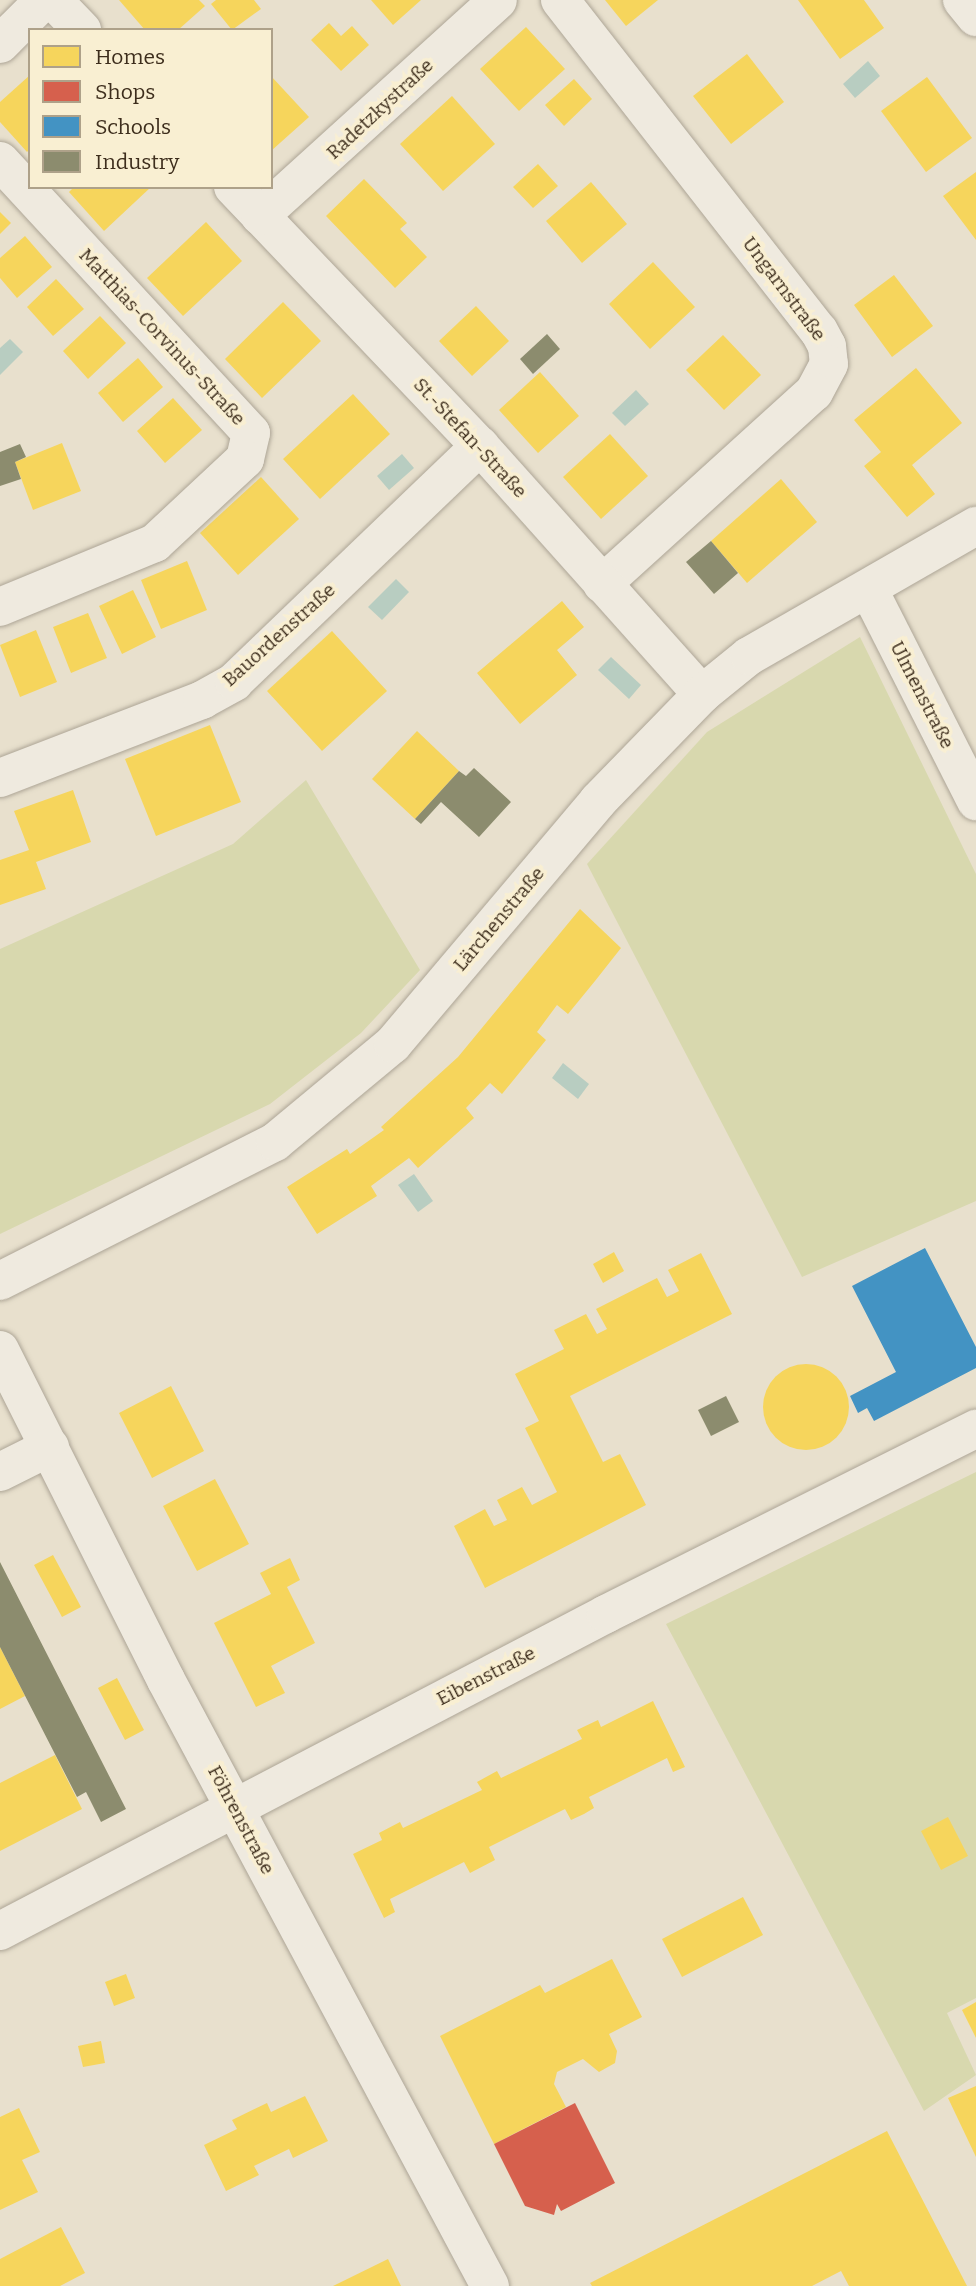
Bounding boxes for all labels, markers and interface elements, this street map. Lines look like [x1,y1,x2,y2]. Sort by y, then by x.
legend [28,28,273,189]
text: Homes [95,44,165,70]
street label: Radetzkystraße [322,54,438,164]
text: Shops [95,79,155,105]
text: Schools [95,114,171,140]
text: Industry [95,149,179,175]
street label: Ungarnstraße [738,233,830,345]
street label: Matthias-Corvinus-Straße [74,244,250,430]
street label: St.-Stefan-Straße [409,373,531,503]
street label: Bauordenstraße [218,579,340,691]
street label: Ulmenstraße [885,638,959,752]
street label: Lärchenstraße [449,862,549,976]
street label: Eibenstraße [433,1641,539,1711]
street label: Föhrenstraße [203,1762,279,1878]

